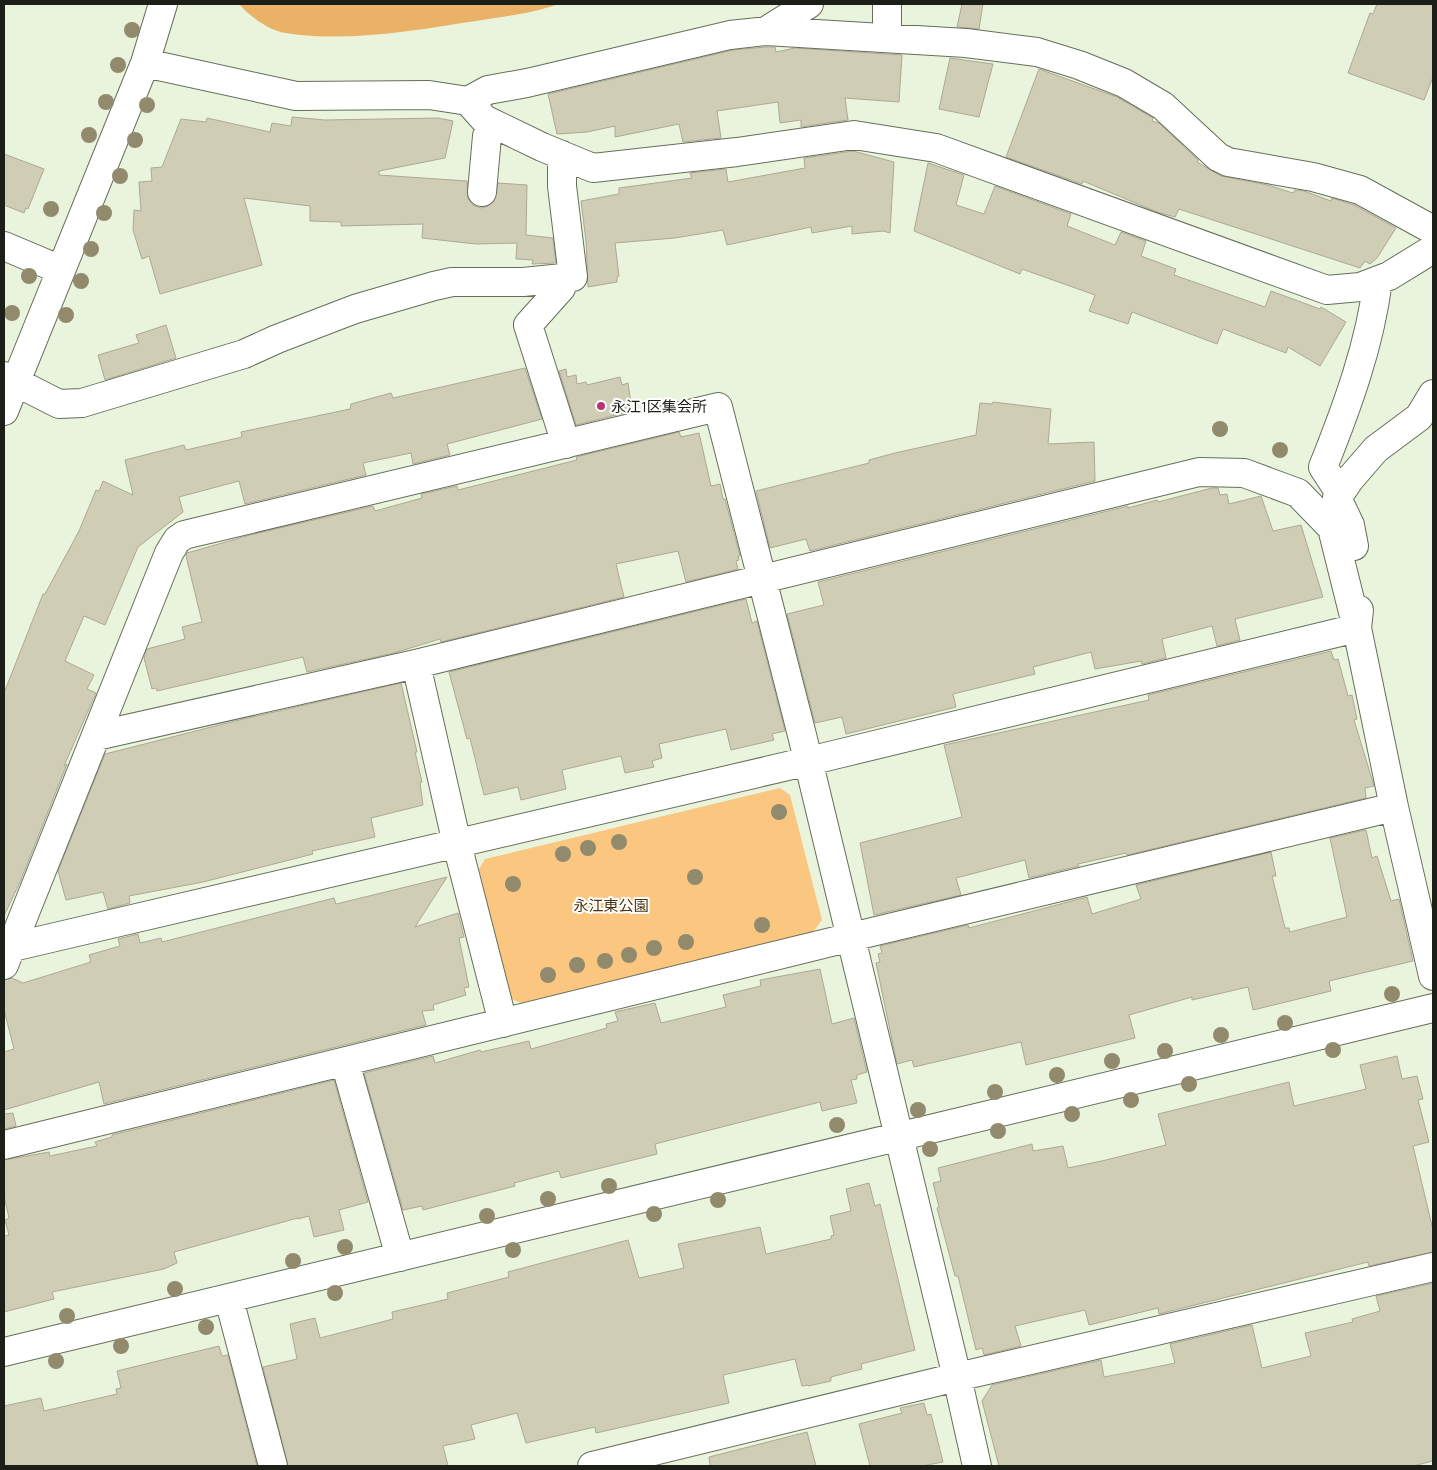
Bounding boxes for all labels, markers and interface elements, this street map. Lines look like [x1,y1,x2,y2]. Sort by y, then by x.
place label: 永江1区集会所 [611,396,707,417]
marker: 永江1区集会所 [595,400,607,412]
park label: 永江東公園 [573,895,649,916]

